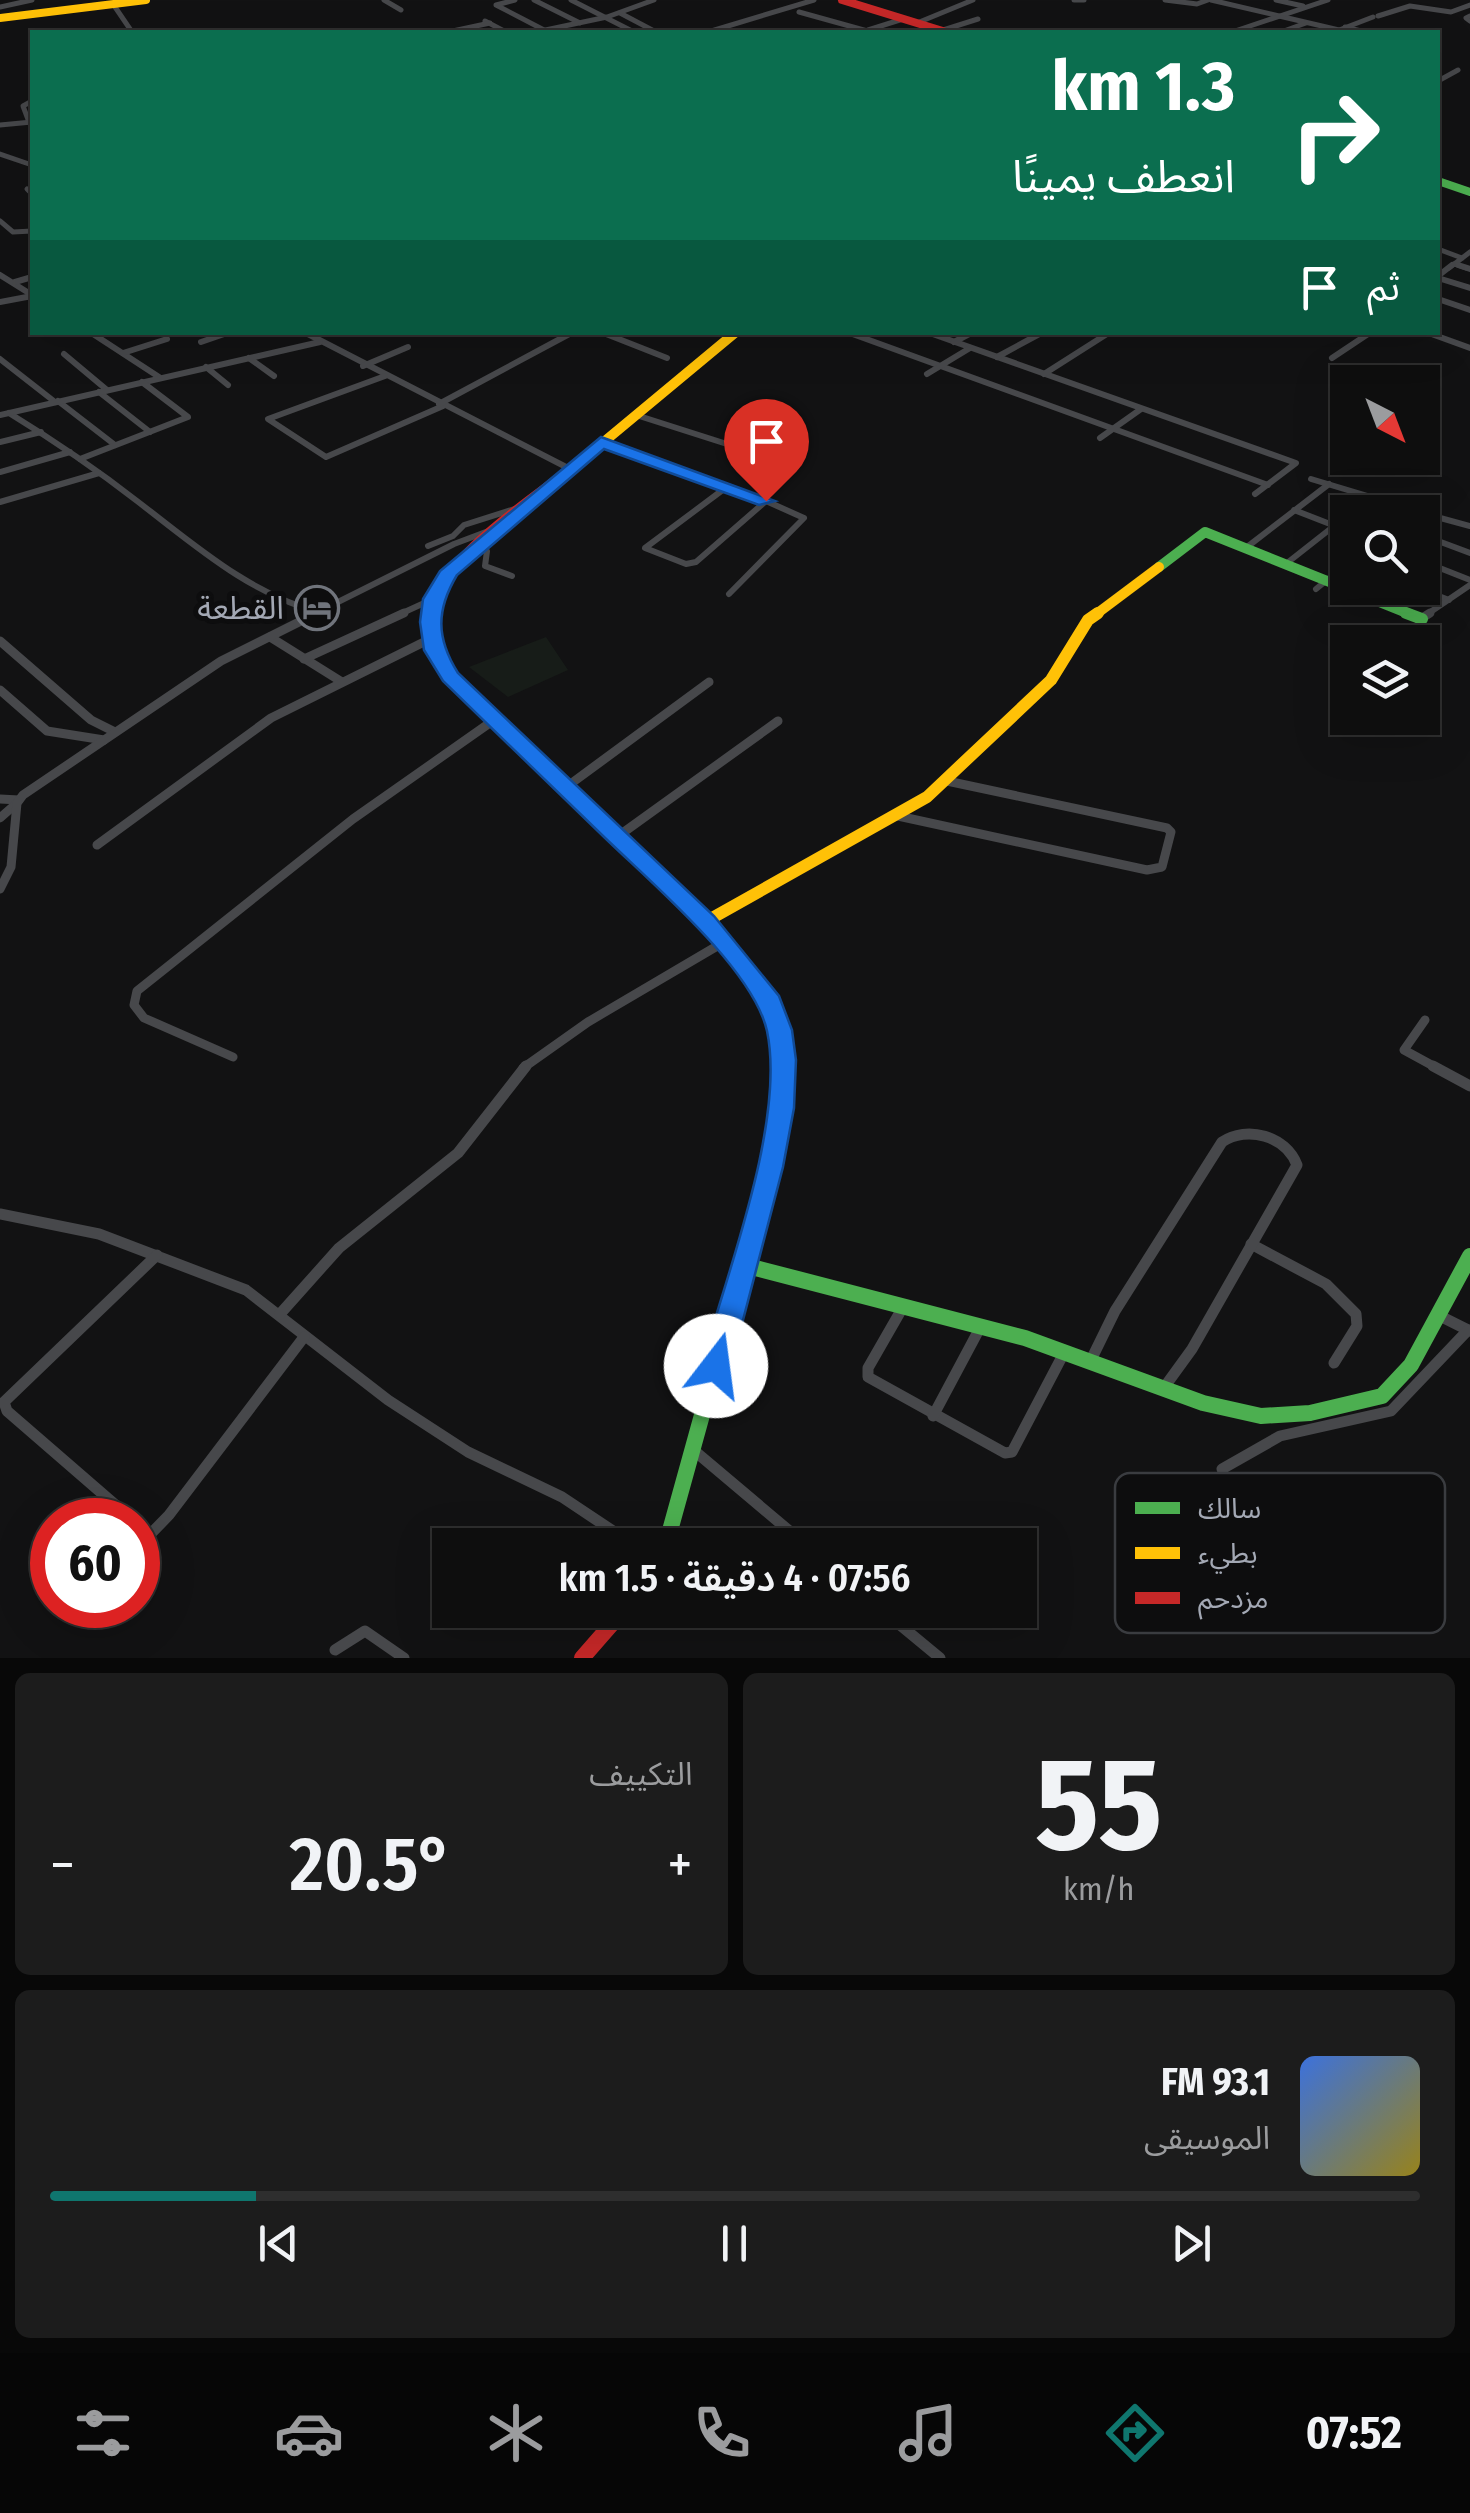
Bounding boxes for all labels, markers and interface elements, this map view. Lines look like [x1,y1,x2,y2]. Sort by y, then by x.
text: 1.3 km [1052,45,1235,129]
icon: right [1270,70,1400,200]
text: انعطف يمينًا [1012,150,1235,204]
icon: arrive [1292,260,1347,315]
text: ثم [1367,264,1400,310]
north arrow [1330,365,1440,475]
map controls [1330,365,1440,735]
pin [724,399,809,502]
icon: arrive [739,414,794,469]
button: search [1330,495,1440,605]
hotel icon: القطعة [294,585,340,631]
place label: القطعة [197,589,284,627]
button: layers [1330,625,1440,735]
position arrow [664,1314,768,1418]
legend [1115,1473,1445,1633]
text: سالك [1198,1492,1261,1525]
speed limit sign: 60 [30,1498,160,1628]
text: بطيء [1198,1537,1258,1574]
text: 07:56 · 4 دقيقة · 1.5 km [559,1555,910,1601]
text: مزدحم [1198,1582,1269,1620]
text: 55 [1035,1727,1162,1883]
text: التكييف [589,1755,693,1793]
text: 20.5° [290,1820,453,1910]
text: − [50,1832,75,1898]
text: + [667,1832,693,1898]
text: km/h [1063,1870,1134,1908]
text: 93.1 FM [1161,2059,1270,2105]
text: الموسيقى [1144,2119,1270,2157]
icon: previous [251,2216,306,2271]
icon: pause [707,2216,762,2271]
icon: next [1164,2216,1219,2271]
icon: filters [68,2398,138,2468]
icon: car [274,2398,344,2468]
icon: climate [481,2398,551,2468]
icon: phone [687,2398,757,2468]
icon: music [893,2398,963,2468]
icon: directions [1100,2398,1170,2468]
text: 07:52 [1306,2406,1402,2460]

